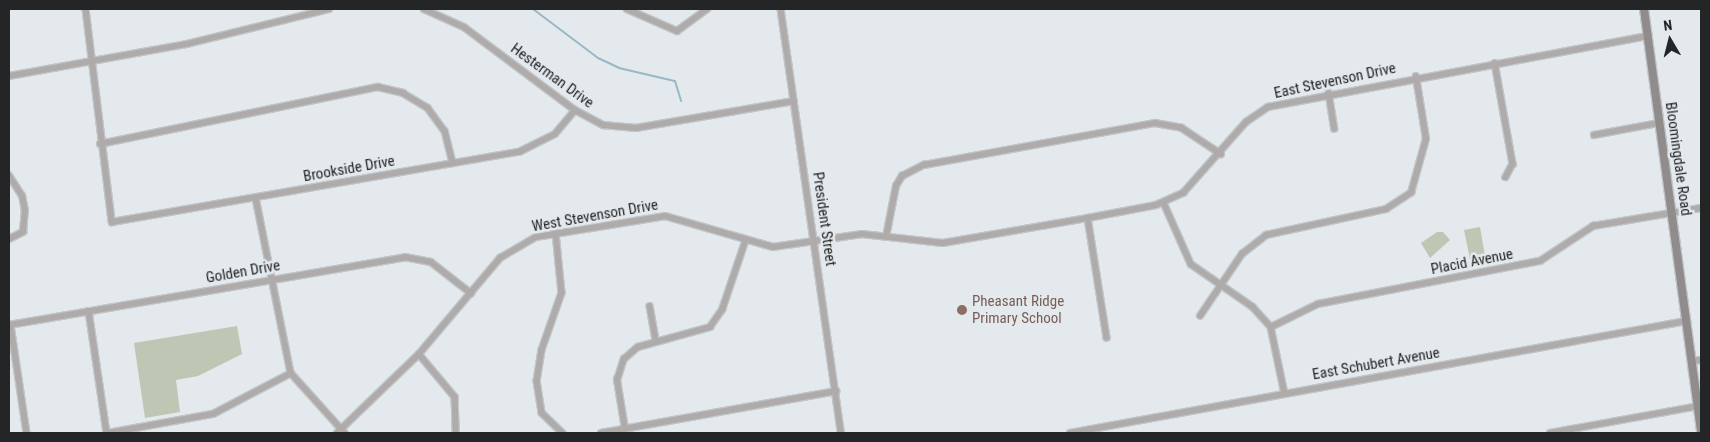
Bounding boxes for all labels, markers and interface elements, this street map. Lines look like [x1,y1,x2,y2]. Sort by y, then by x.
north arrow [1645,15,1695,65]
text: N [1663,17,1673,34]
street label: Hesterman Drive [507,40,597,112]
street label: East Stevenson Drive [1272,59,1398,103]
street label: Bloomingdale Road [1661,101,1695,217]
street label: Brookside Drive [302,152,396,186]
street label: President Street [808,171,840,267]
street label: West Stevenson Drive [531,196,659,236]
street label: Placid Avenue [1429,245,1515,279]
street label: Golden Drive [205,257,281,287]
place label: Pheasant Ridge Primary School [972,292,1064,327]
marker: Pheasant Ridge Primary School [956,304,968,316]
street label: East Schubert Avenue [1311,344,1441,384]

